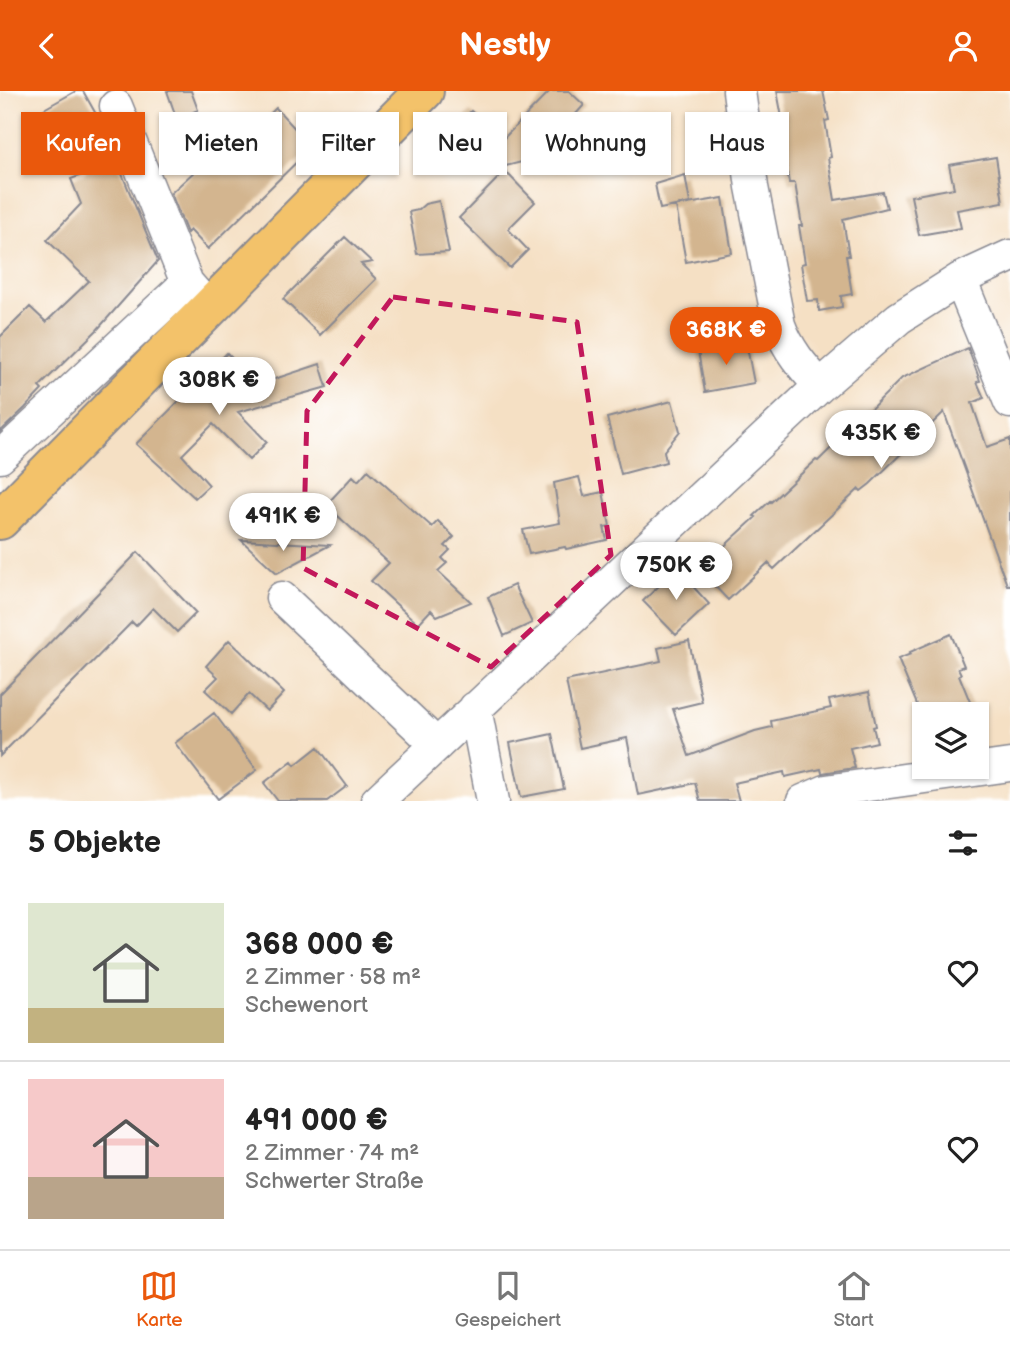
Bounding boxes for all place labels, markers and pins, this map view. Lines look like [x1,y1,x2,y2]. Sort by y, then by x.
pin: 368K € [669,307,783,367]
pin: 308K € [162,357,276,417]
pin: 435K € [824,411,938,470]
pin: 491K € [226,493,340,553]
pin: 750K € [619,543,733,602]

